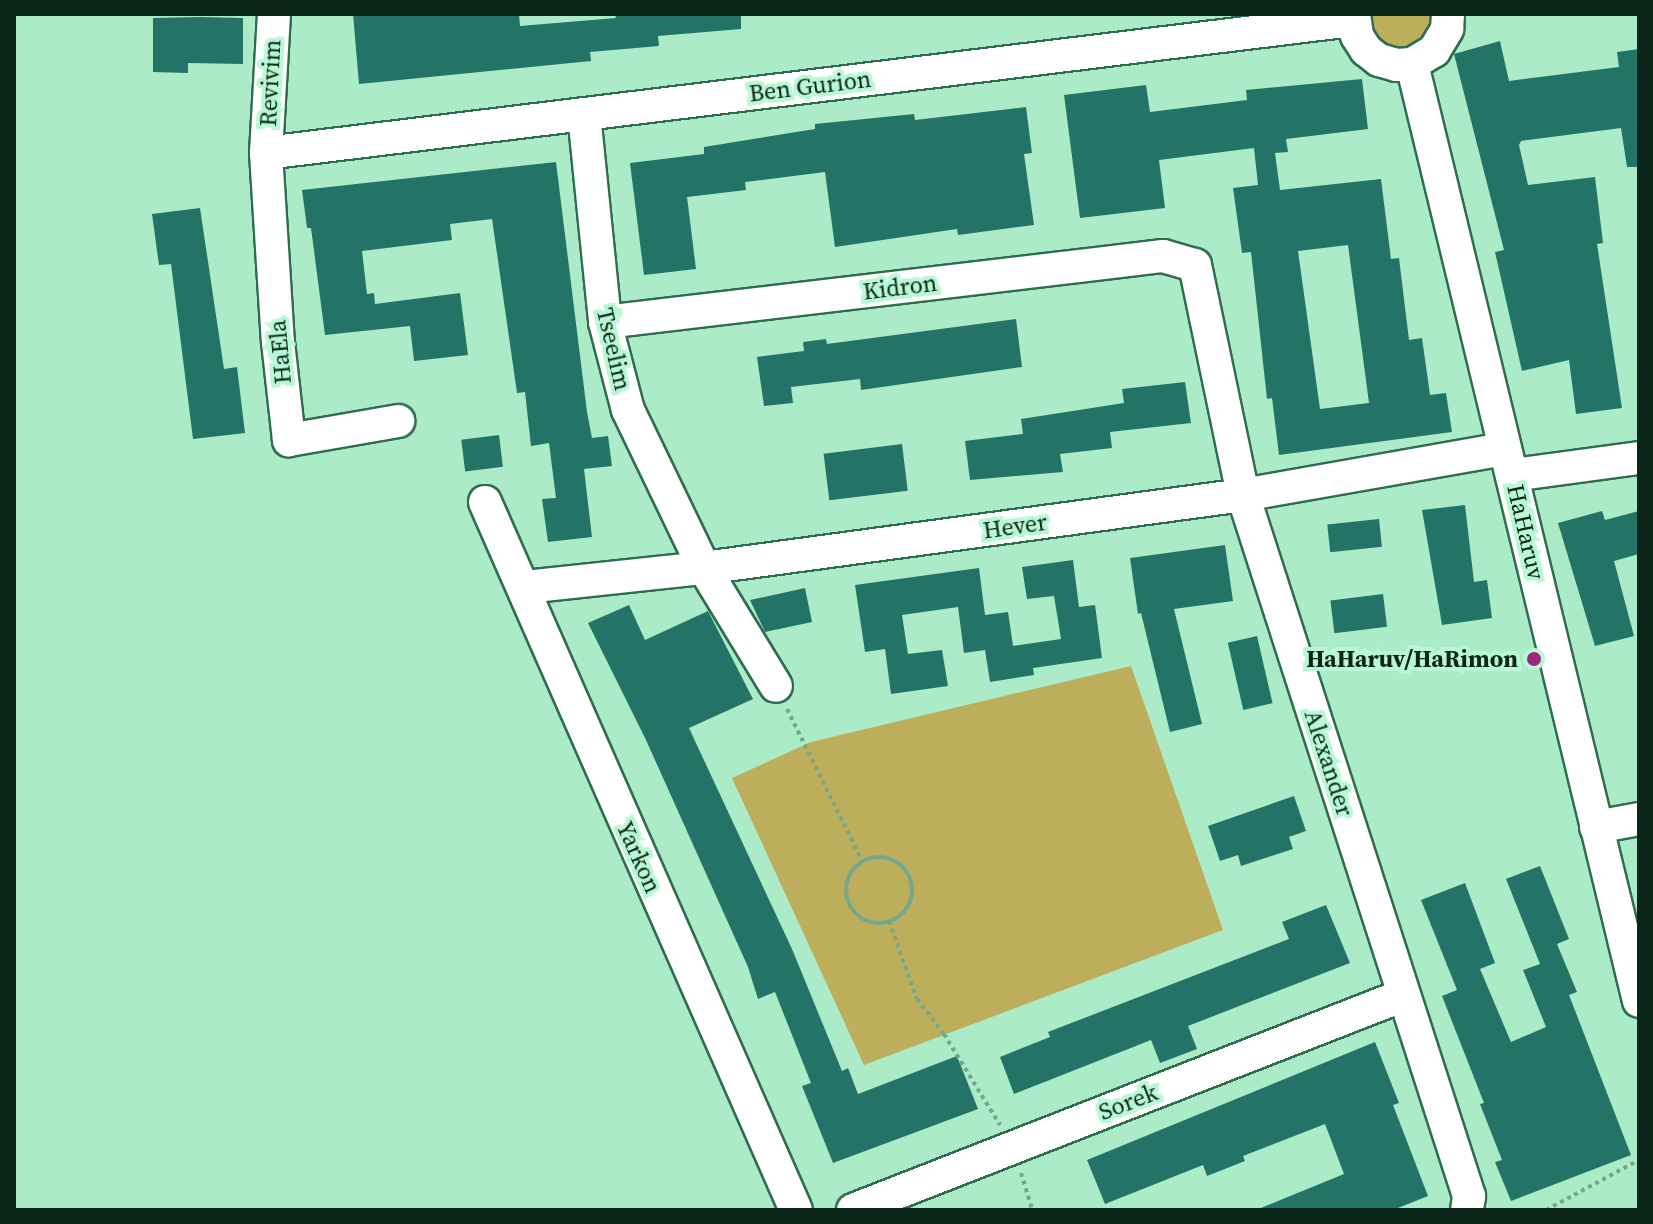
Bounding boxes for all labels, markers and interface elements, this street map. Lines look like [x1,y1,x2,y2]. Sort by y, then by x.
street label: Revivim [253,39,287,127]
street label: Ben Gurion [747,64,873,108]
street label: Kidron [861,268,939,306]
street label: Tseelim [591,305,637,393]
street label: HaEla [263,319,297,385]
street label: HaHaruv [1501,482,1551,582]
street label: Hever [981,507,1049,545]
place label: HaHaruv/HaRimon [1306,645,1518,673]
marker: HaHaruv/HaRimon [1525,650,1543,668]
street label: Alexander [1298,706,1360,820]
street label: Yarkon [610,817,668,897]
street label: Sorek [1095,1078,1161,1126]

